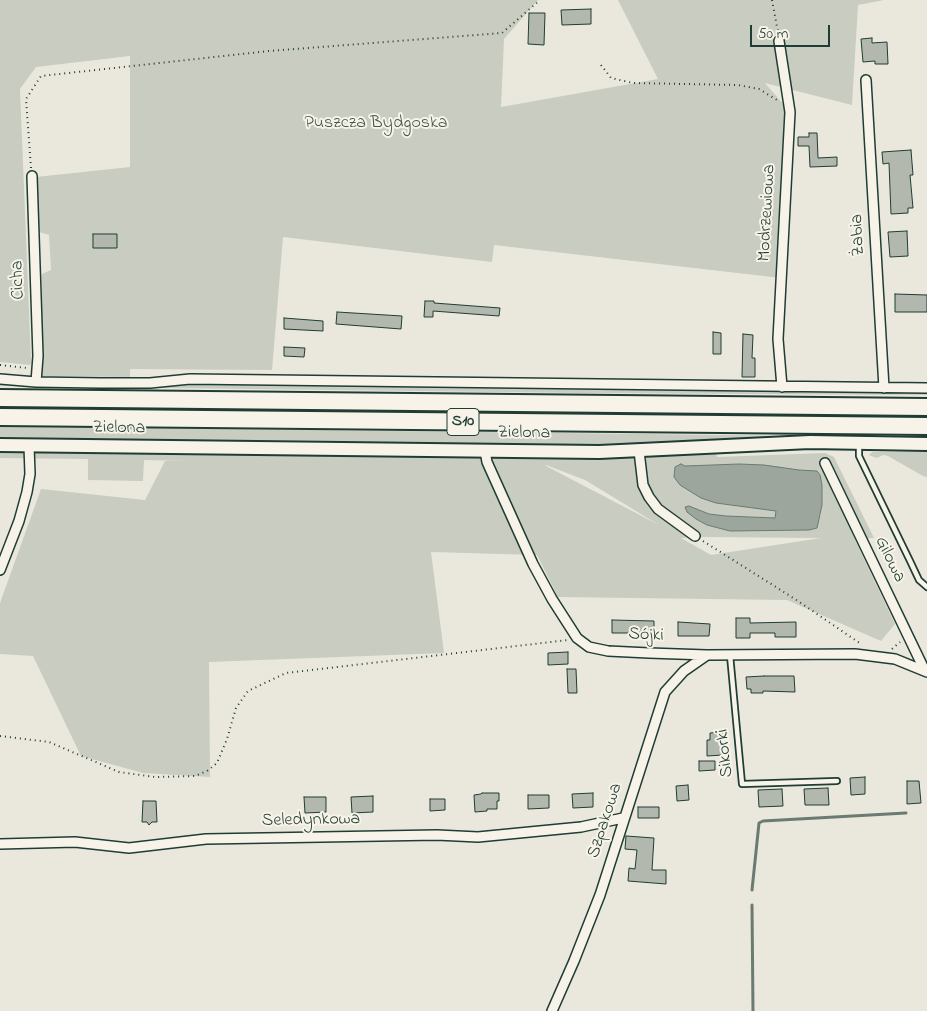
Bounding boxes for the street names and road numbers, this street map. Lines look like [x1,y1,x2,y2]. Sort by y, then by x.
street label: Modrzewiowa [755,164,781,262]
street label: Żabia [847,213,871,257]
street label: Cicha [8,260,30,300]
road number: S10 [447,408,479,436]
street label: Zielona [93,418,145,440]
street label: Zielona [498,423,550,445]
street label: Gilowa [869,533,909,587]
street label: Sójki [628,624,664,648]
street label: Sikorki [713,728,739,778]
street label: Szpakowa [584,781,628,861]
street label: Seledynkowa [262,809,360,833]

